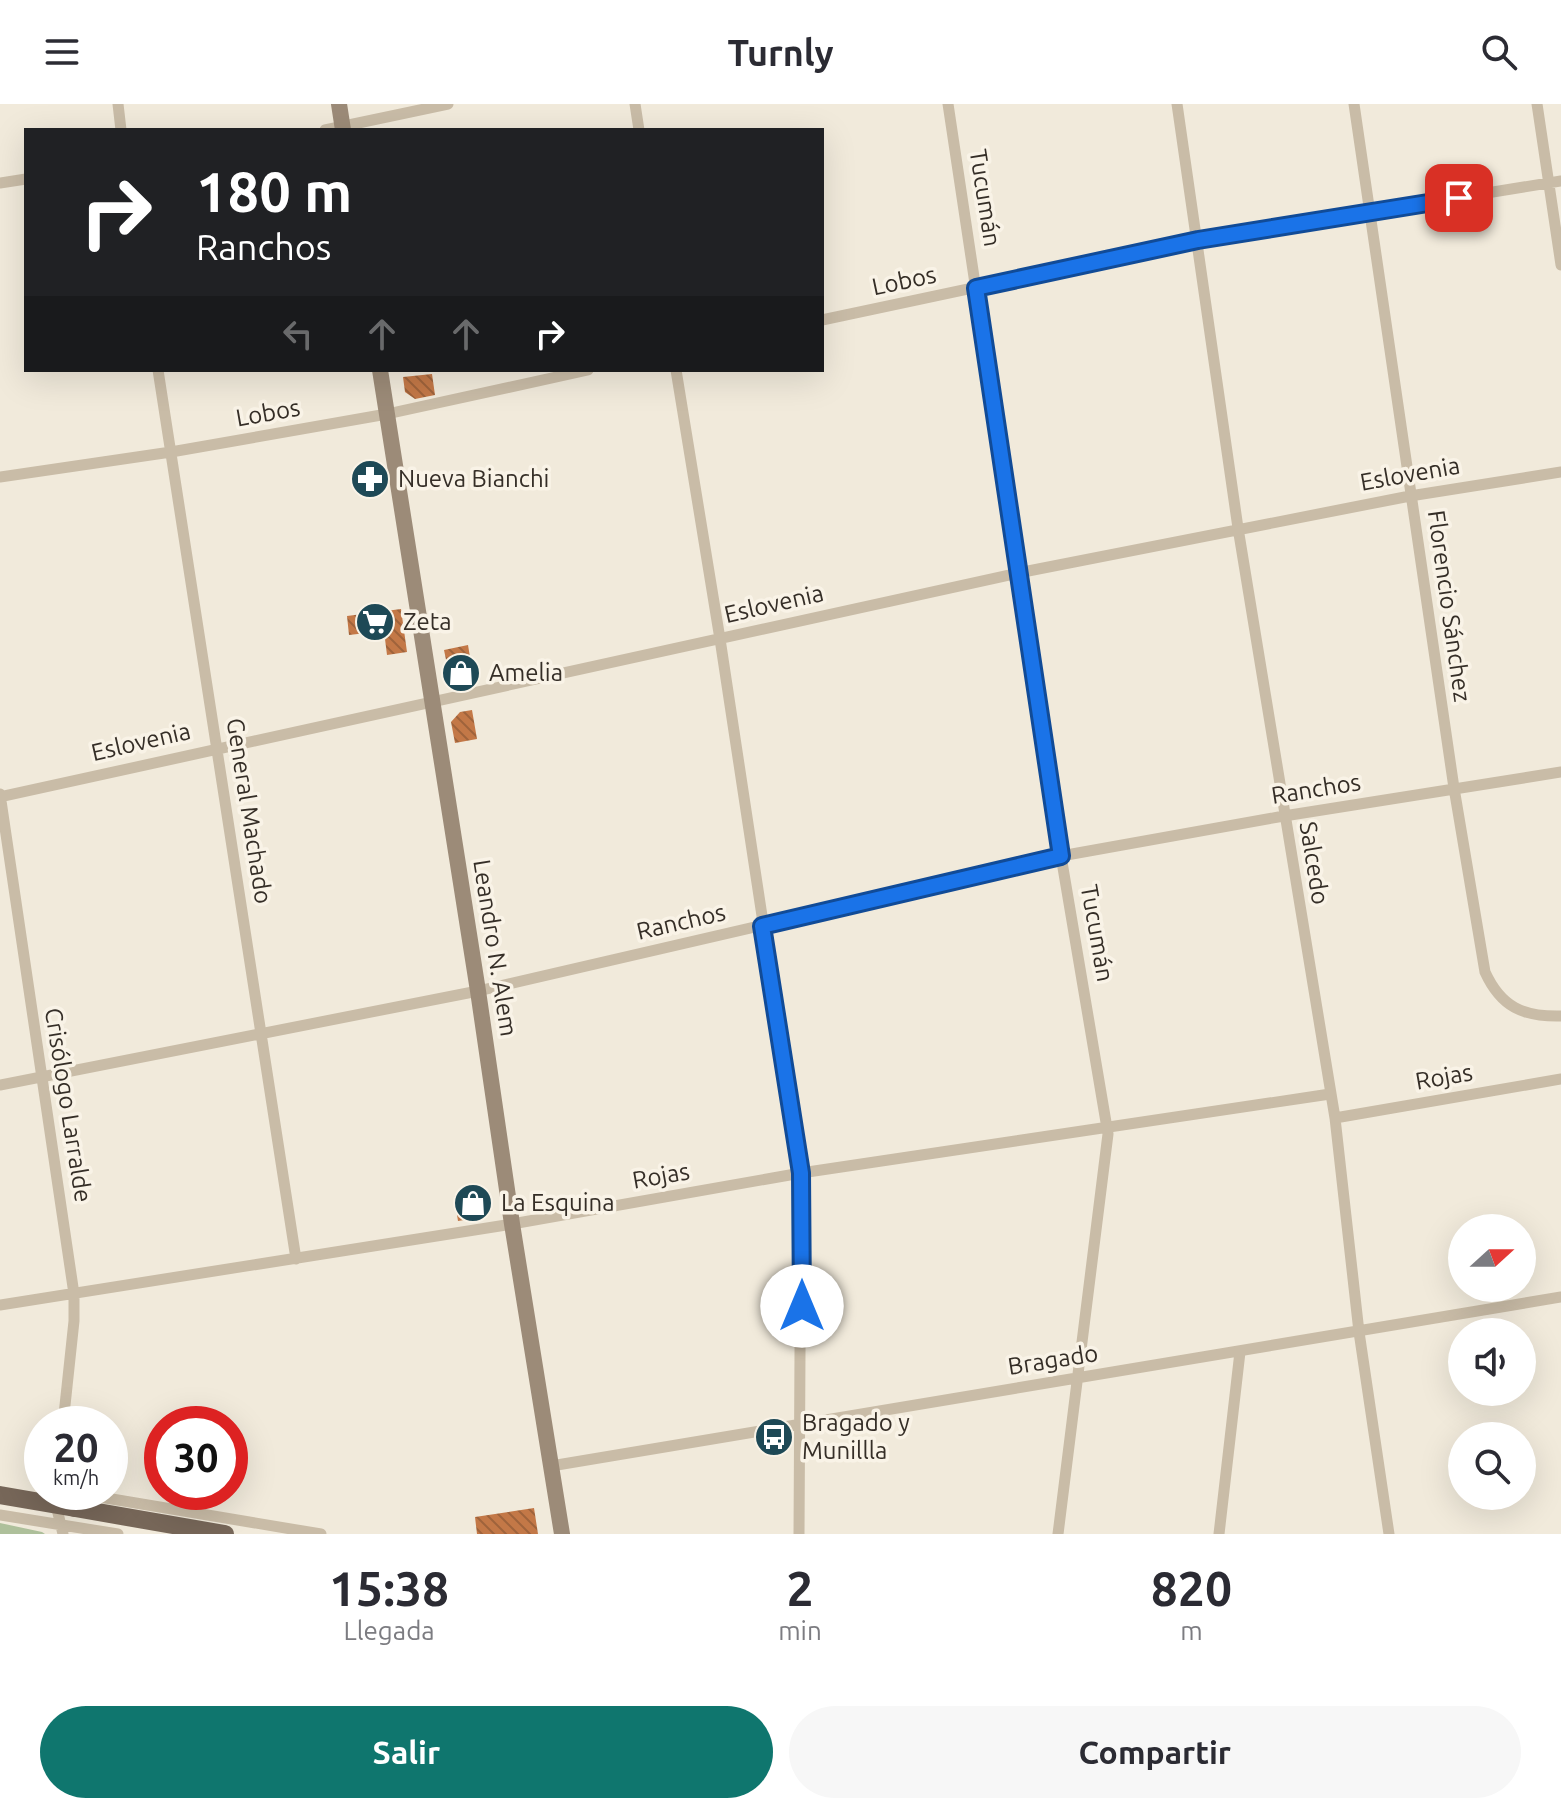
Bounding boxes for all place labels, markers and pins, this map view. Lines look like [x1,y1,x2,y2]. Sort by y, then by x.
pin [1425,164,1493,232]
pharmacy icon: Nueva Bianchi [349,458,391,500]
place label: Nueva Bianchi [398,465,549,492]
supermarket icon: Zeta [354,601,396,643]
place label: Zeta [403,608,452,635]
shop icon: Amelia [440,652,482,694]
place label: Amelia [489,659,563,686]
shop icon: La Esquina [452,1182,494,1224]
place label: La Esquina [501,1189,615,1216]
place label: Bragado y Munillla [802,1409,910,1464]
bus stop icon: Bragado y Munillla [753,1416,795,1458]

